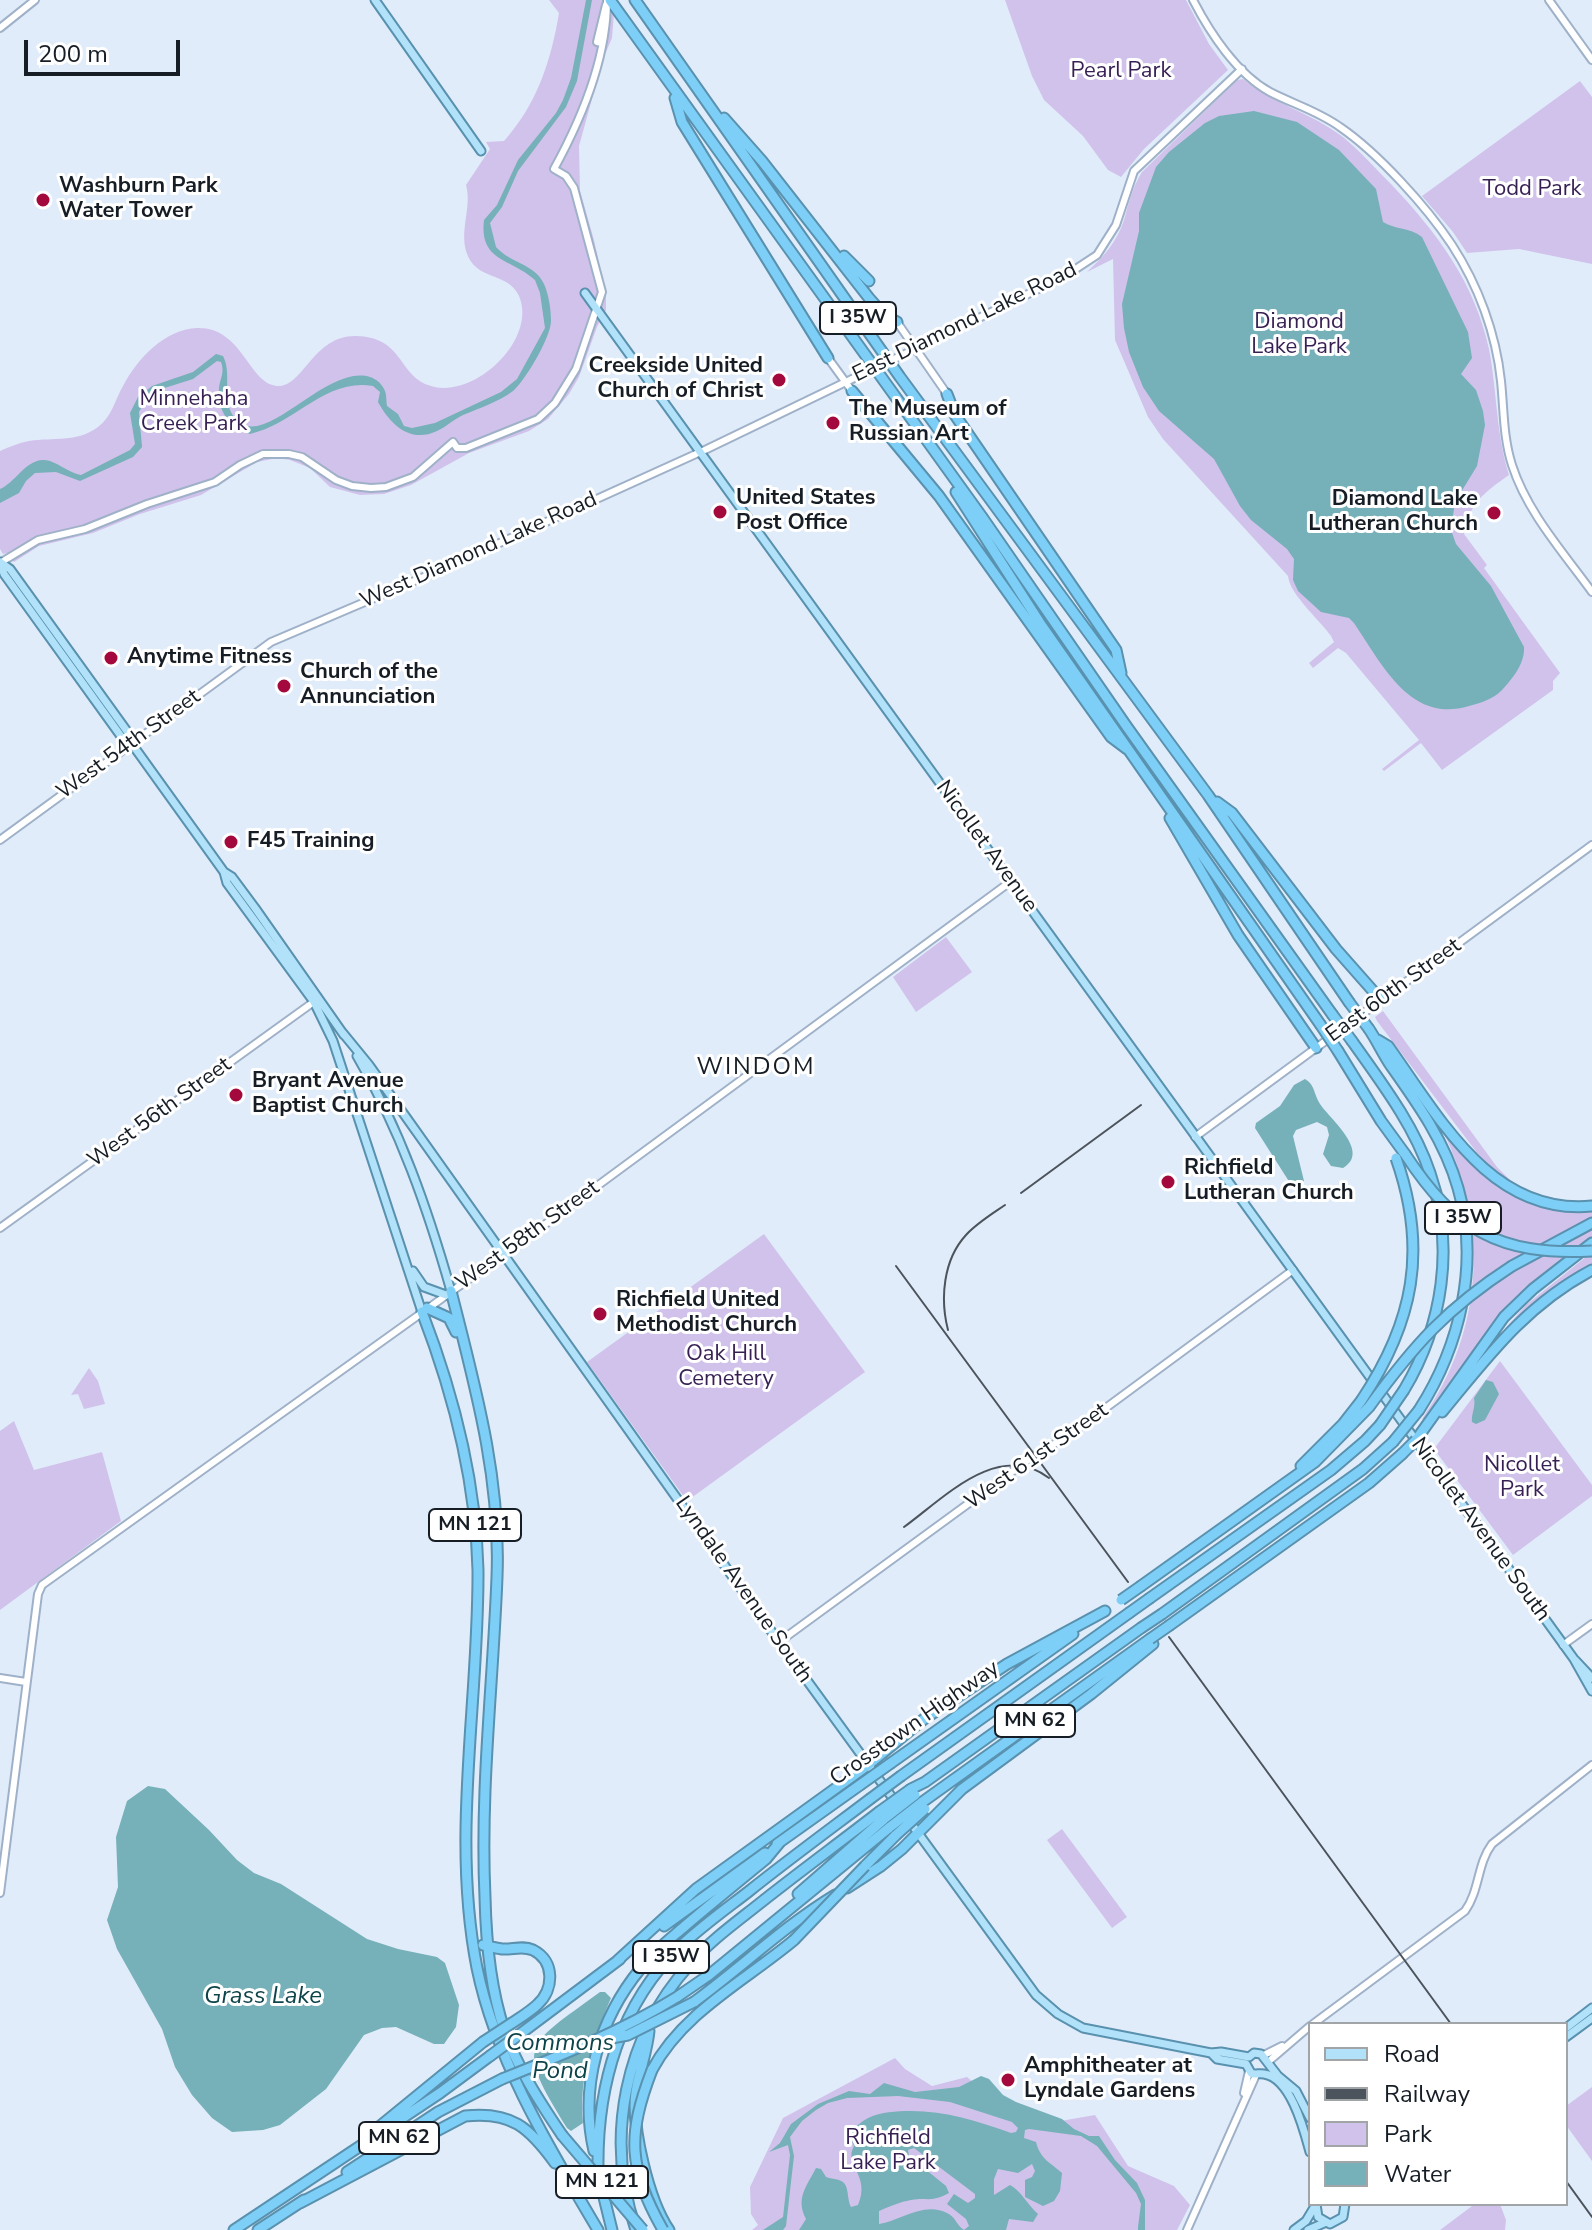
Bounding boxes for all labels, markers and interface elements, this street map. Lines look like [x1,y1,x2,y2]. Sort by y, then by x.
scale bar [28,24,184,74]
text: 200 m [38,38,108,70]
park label: Pearl Park [1071,59,1171,85]
place label: Washburn Park Water Tower [59,174,217,226]
park label: Todd Park [1482,177,1582,203]
marker: Washburn Park Water Tower [34,191,52,209]
street label: East Diamond Lake Road [849,257,1081,389]
road number: I 35W [820,302,896,334]
park label: Diamond Lake Park [1251,310,1347,362]
place label: Creekside United Church of Christ [589,354,763,406]
marker: Creekside United Church of Christ [770,371,788,389]
park label: Minnehaha Creek Park [140,387,248,438]
place label: The Museum of Russian Art [849,397,1006,448]
marker: The Museum of Russian Art [824,414,842,432]
place label: United States Post Office [736,486,875,538]
street label: West Diamond Lake Road [356,487,602,615]
place label: Diamond Lake Lutheran Church [1308,487,1478,538]
marker: United States Post Office [711,503,729,521]
marker: Diamond Lake Lutheran Church [1485,504,1503,522]
place label: Anytime Fitness [127,645,292,671]
marker: Anytime Fitness [102,649,120,667]
place label: Church of the Annunciation [300,660,438,712]
marker: Church of the Annunciation [275,677,293,695]
street label: West 54th Street [52,684,206,806]
street label: Nicollet Avenue [929,776,1043,918]
place label: F45 Training [247,829,374,855]
marker: F45 Training [222,833,240,851]
street label: East 60th Street [1321,933,1467,1049]
street label: West 56th Street [83,1052,237,1174]
district label: WINDOM [696,1054,816,1082]
place label: Bryant Avenue Baptist Church [252,1069,404,1120]
marker: Bryant Avenue Baptist Church [227,1086,245,1104]
place label: Richfield Lutheran Church [1184,1156,1354,1208]
marker: Richfield Lutheran Church [1159,1173,1177,1191]
street label: West 58th Street [451,1175,605,1297]
road number: I 35W [1425,1202,1501,1234]
place label: Richfield United Methodist Church [616,1288,797,1340]
marker: Richfield United Methodist Church [591,1305,609,1323]
park label: Oak Hill Cemetery [678,1342,774,1394]
street label: West 61st Street [960,1398,1114,1516]
street label: Nicollet Avenue South [1405,1433,1555,1627]
park label: Nicollet Park [1484,1453,1560,1504]
street label: Lyndale Avenue South [669,1492,817,1688]
road number: MN 121 [429,1509,521,1541]
street label: Crosstown Highway [825,1656,1005,1792]
road number: MN 62 [995,1705,1075,1737]
road number: I 35W [633,1941,709,1973]
water label: Grass Lake [204,1983,322,2011]
legend [1308,2022,1568,2206]
water label: Commons Pond [506,2030,614,2086]
text: Road [1384,2038,1440,2070]
place label: Amphitheater at Lyndale Gardens [1024,2054,1195,2106]
marker: Amphitheater at Lyndale Gardens [999,2071,1017,2089]
text: Railway [1384,2078,1470,2110]
text: Park [1384,2118,1432,2150]
road number: MN 62 [359,2122,439,2154]
park label: Richfield Lake Park [840,2126,936,2178]
text: Water [1384,2158,1451,2190]
road number: MN 121 [556,2166,648,2198]

